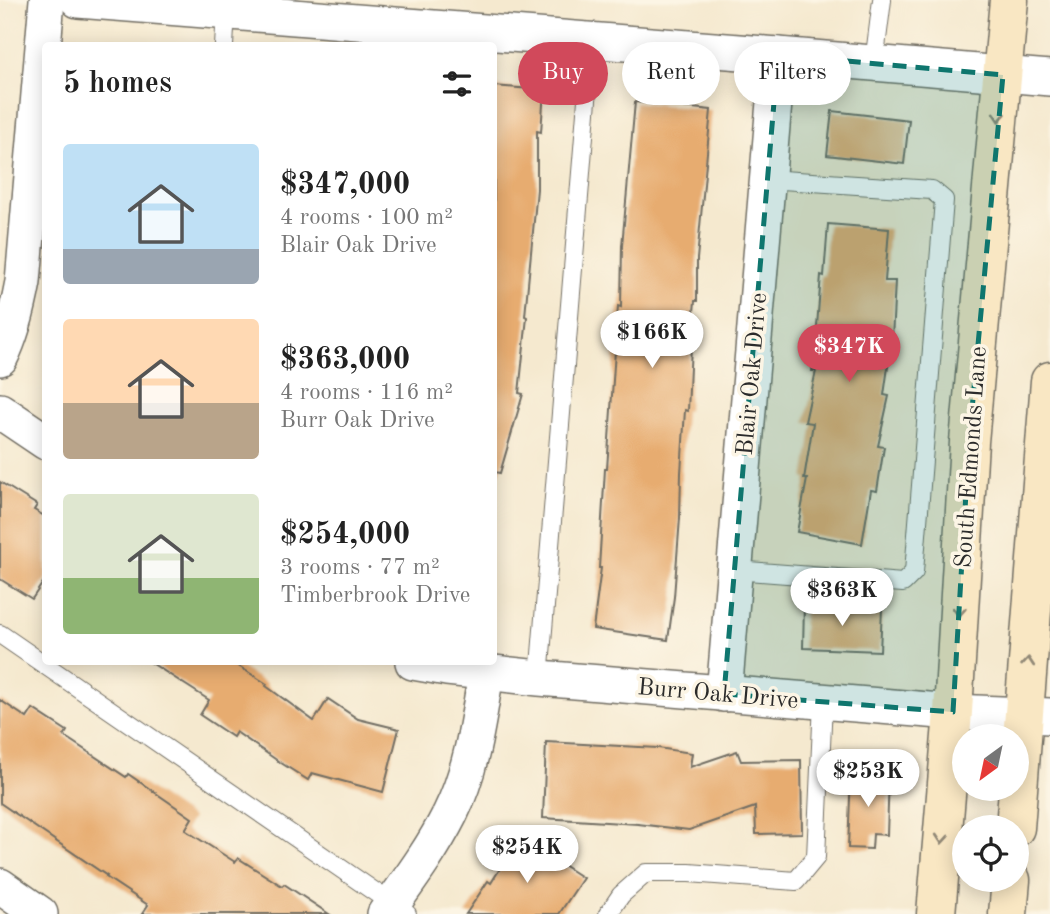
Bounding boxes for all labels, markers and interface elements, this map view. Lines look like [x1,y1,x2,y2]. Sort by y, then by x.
chip: Buy [518,42,608,105]
chip: Rent [622,42,720,105]
chip: Filters [734,42,851,105]
icon: filters [438,65,476,103]
text: 5 homes [63,69,172,99]
one-way arrow [992,112,1007,123]
text: $347,000 [280,170,410,200]
icon: home [119,172,203,256]
text: 4 rooms · 100 m² [280,206,453,229]
text: Blair Oak Drive [280,234,437,257]
street label: Blair Oak Drive [734,292,772,457]
pin: $166K [603,310,701,370]
text: $166K [616,321,688,344]
pin: $347K [800,324,898,384]
text: $347K [813,335,885,358]
text: $363,000 [280,345,410,375]
street label: South Edmonds Lane [952,345,992,569]
icon: home [119,347,203,431]
text: 4 rooms · 116 m² [280,381,453,404]
text: Burr Oak Drive [280,409,435,432]
text: $254,000 [280,520,410,550]
icon: home [119,522,203,606]
text: 3 rooms · 77 m² [280,556,440,579]
pin: $363K [793,568,891,628]
text: $363K [806,579,878,602]
text: Timberbrook Drive [280,584,470,607]
one-way arrow [952,607,967,618]
one-way arrow [1020,656,1035,667]
street label: Burr Oak Drive [636,676,799,714]
north arrow [952,724,1029,802]
map controls [952,724,1029,892]
pin: $253K [819,750,917,809]
text: $253K [832,760,904,783]
button: locate [952,815,1029,892]
pin: $254K [478,826,576,885]
one-way arrow [935,834,950,845]
text: $254K [491,836,563,859]

